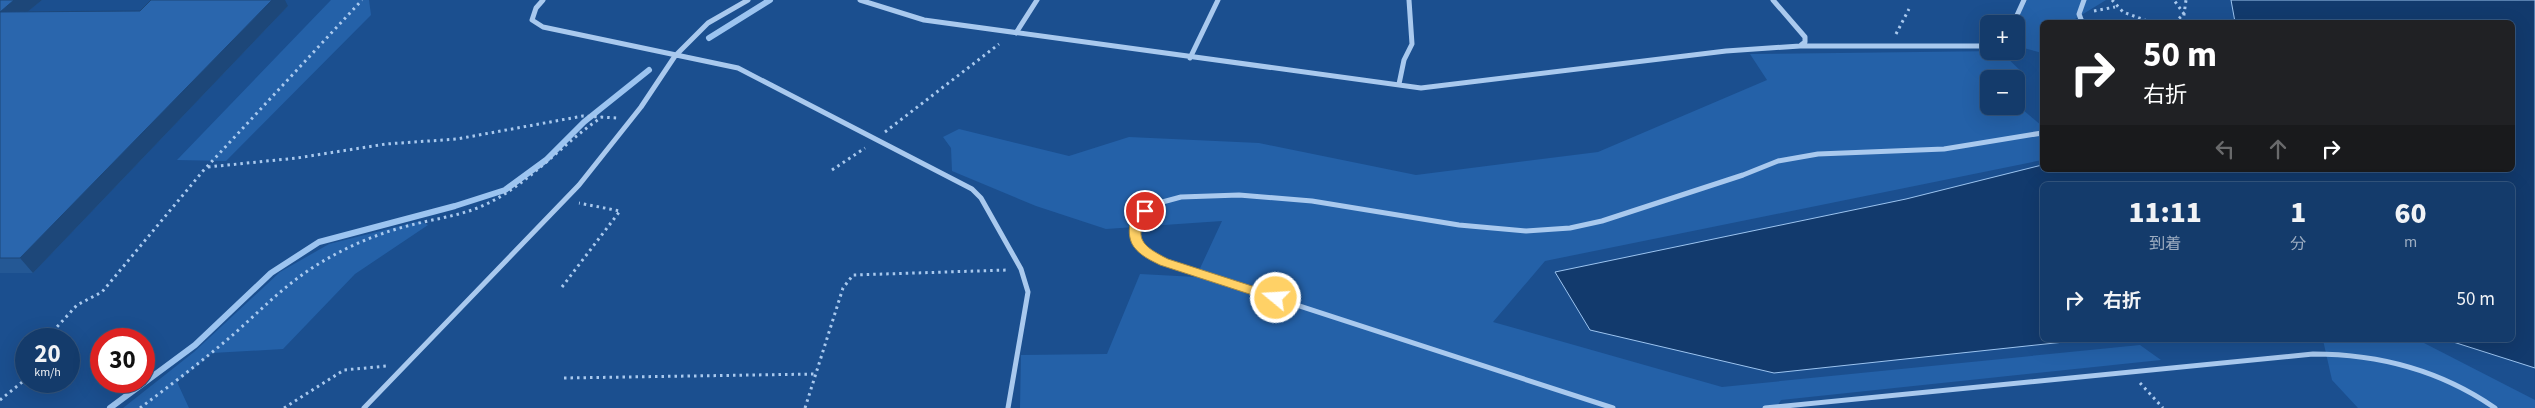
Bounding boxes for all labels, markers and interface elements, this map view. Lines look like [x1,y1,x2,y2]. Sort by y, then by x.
map controls [1980,15,2025,115]
button: + [1980,15,2025,60]
text: 50 m [2143,30,2217,80]
icon: right [2060,40,2125,105]
button: − [1980,70,2025,115]
text: 右折 [2143,79,2187,111]
icon: left [2211,135,2239,163]
icon: ahead [2264,135,2292,163]
icon: right [2317,135,2345,163]
pin [1124,190,1166,232]
text: 11:11 [2128,191,2202,234]
text: 1 [2290,191,2306,234]
text: 60 [2395,192,2427,235]
icon: arrive [1131,197,1159,225]
text: m [2404,231,2417,253]
text: 到着 [2149,233,2181,255]
text: 分 [2290,233,2306,255]
position arrow [1249,271,1301,323]
icon: right [2060,286,2088,314]
text: 50 m [2457,286,2495,313]
text: 右折 [2103,288,2141,315]
speed limit sign: 30 [90,328,155,393]
text: 20 [34,336,61,372]
text: km/h [34,364,61,381]

